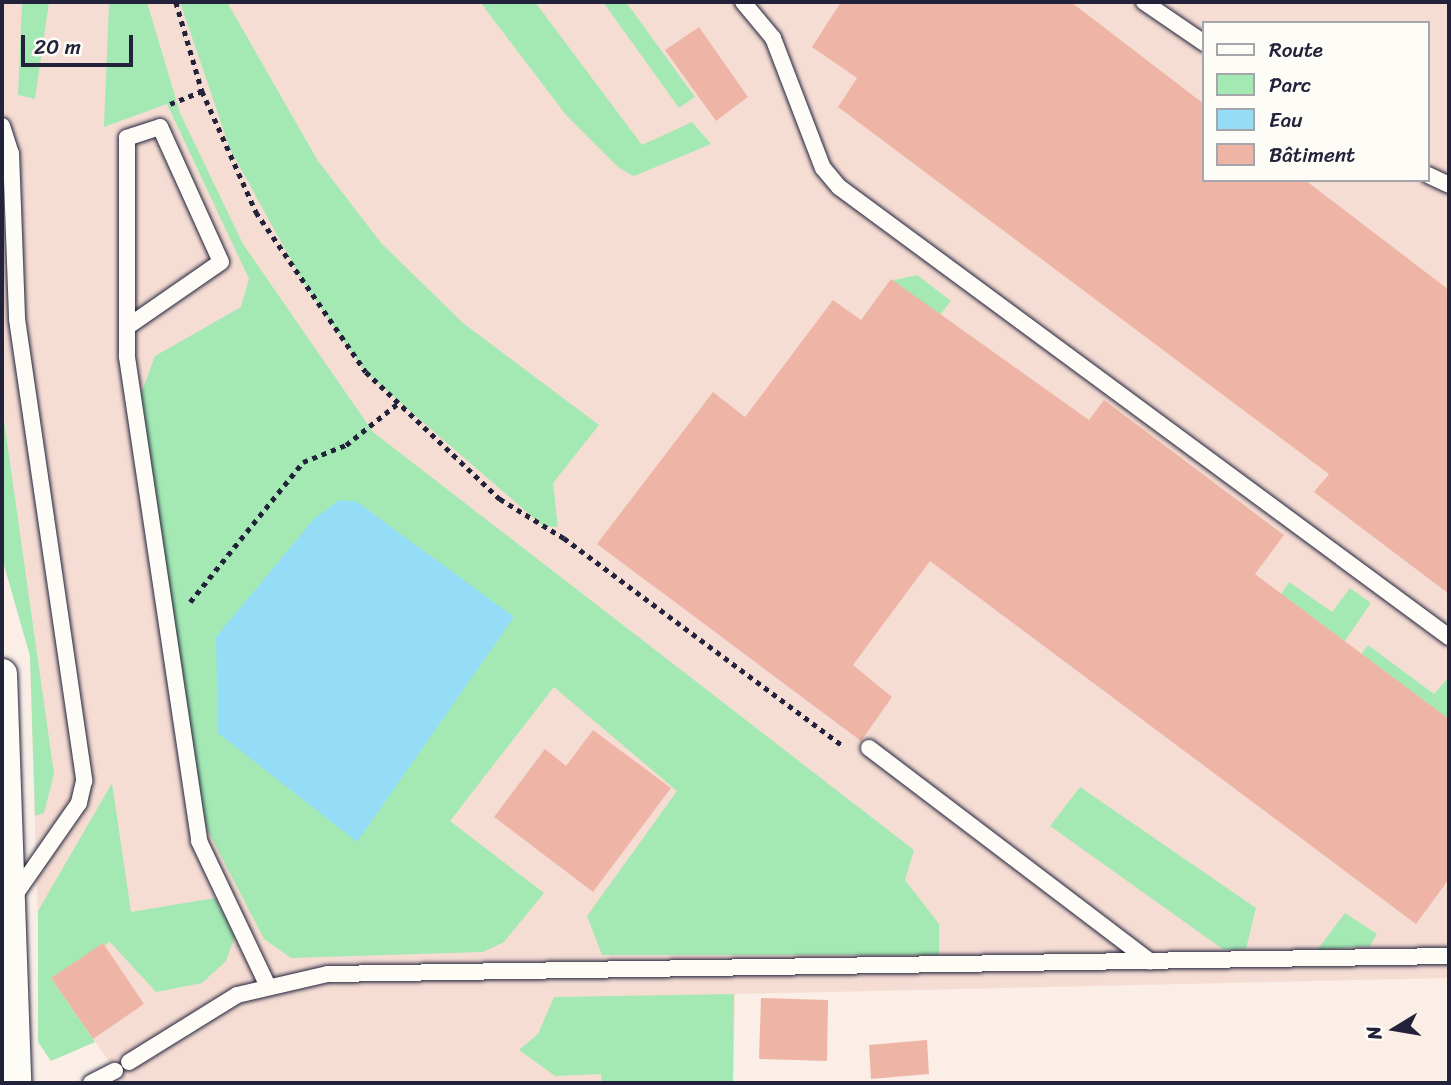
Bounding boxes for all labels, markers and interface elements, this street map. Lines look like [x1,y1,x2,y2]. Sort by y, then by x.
scale bar [24,21,136,65]
legend [1202,21,1430,182]
text: 20 m [34,28,81,66]
text: Route [1269,31,1323,69]
text: Parc [1269,66,1311,104]
text: Eau [1269,101,1302,139]
text: Bâtiment [1269,136,1355,174]
north arrow [1360,994,1430,1064]
text: N [1356,1023,1391,1043]

